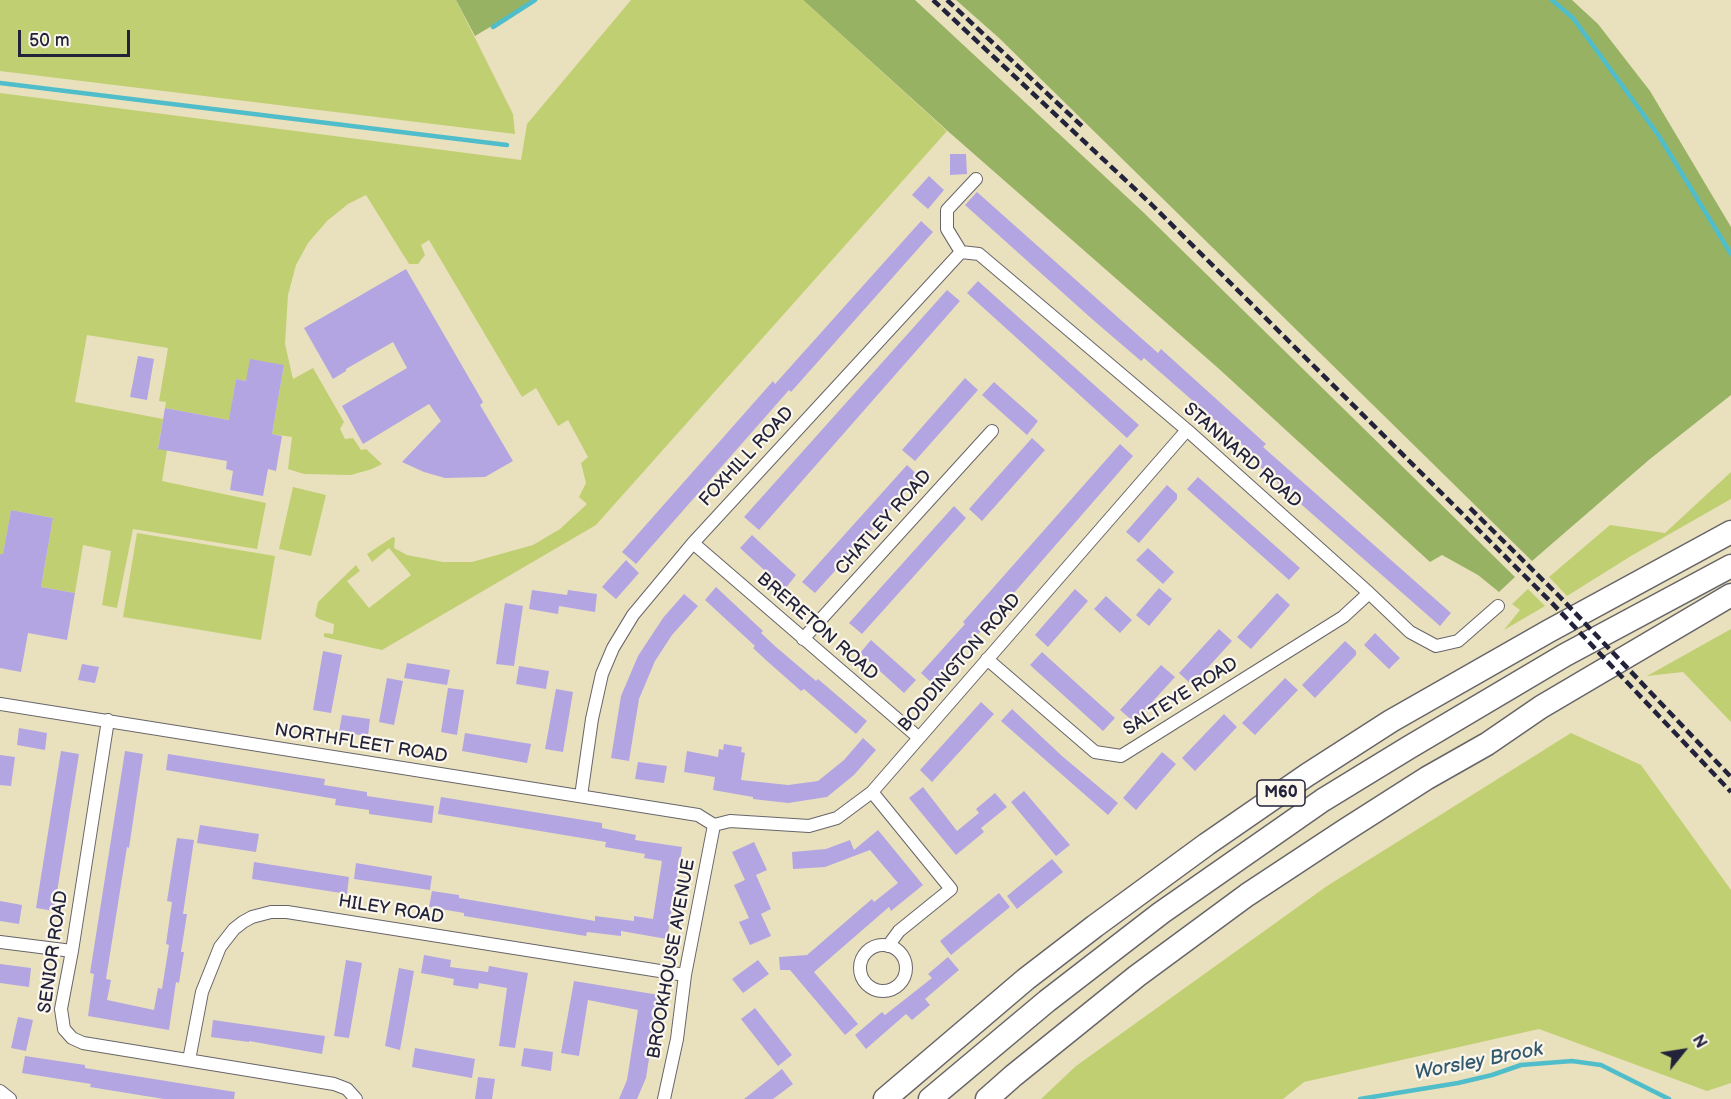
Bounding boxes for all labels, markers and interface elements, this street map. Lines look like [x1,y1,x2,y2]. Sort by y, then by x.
scale bar [21,18,134,56]
text: 50 m [29,30,70,51]
street label: STANNARD ROAD [1179,399,1305,513]
street label: FOXHILL ROAD [695,403,799,511]
street label: CHATLEY ROAD [831,466,937,580]
street label: BRERETON ROAD [752,568,882,686]
street label: BODDINGTON ROAD [894,589,1026,737]
street label: SALTEYE ROAD [1120,653,1242,741]
street label: NORTHFLEET ROAD [273,720,449,768]
road number: M60 [1257,780,1305,806]
street label: BROOKHOUSE AVENUE [644,857,700,1061]
street label: SENIOR ROAD [35,889,73,1015]
street label: HILEY ROAD [337,891,445,929]
north arrow [1653,1021,1713,1081]
text: N [1688,1032,1710,1052]
water label: Worsley Brook [1413,1038,1545,1086]

